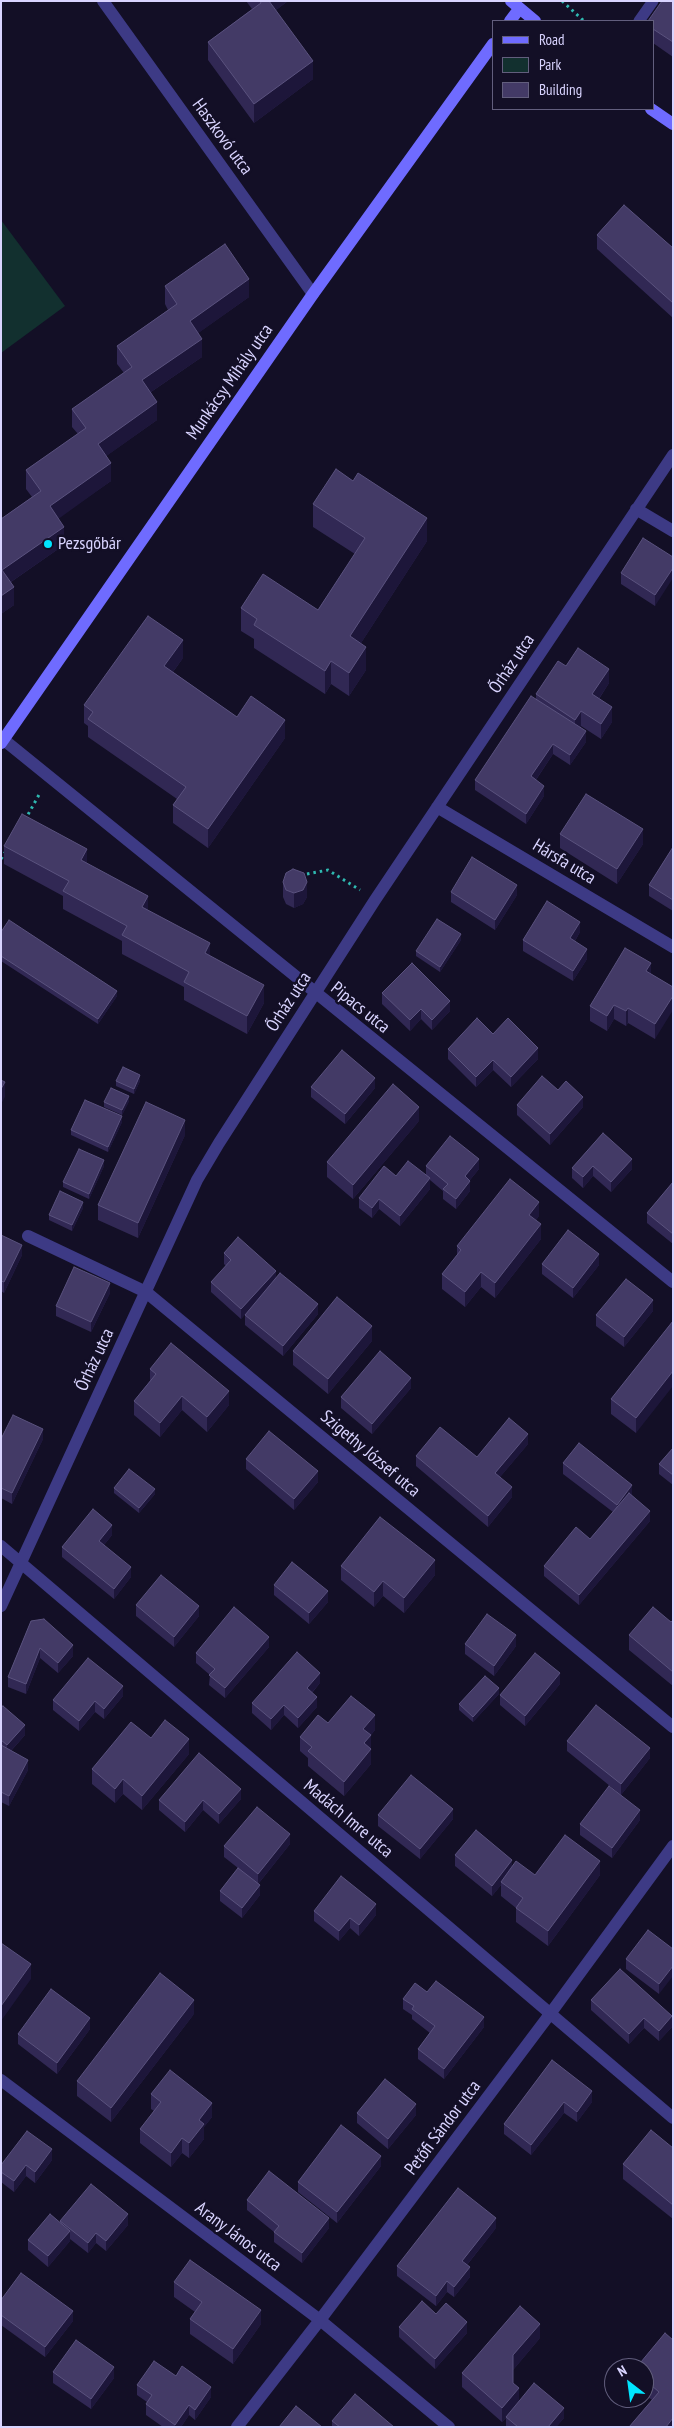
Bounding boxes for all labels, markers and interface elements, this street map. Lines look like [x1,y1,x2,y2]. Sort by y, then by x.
legend [492,20,654,110]
text: Road [539,30,565,49]
text: Park [539,55,561,74]
text: Building [539,80,582,99]
street label: Haszkovó utca [187,95,257,179]
street label: Munkácsy Mihály utca [182,320,278,444]
place label: Pezsgőbár [58,533,121,555]
marker: Pezsgőbár [42,538,54,550]
street label: Őrház utca [484,630,540,698]
street label: Hársfa utca [529,835,599,889]
street label: Őrház utca [262,968,316,1036]
street label: Pipacs utca [326,978,394,1038]
street label: Őrház utca [71,1325,119,1395]
street label: Szigethy József utca [316,1406,424,1502]
street label: Madách Imre utca [299,1775,397,1863]
street label: Petőfi Sándor utca [400,2077,486,2179]
street label: Arany János utca [191,2198,285,2276]
north arrow [604,2358,654,2408]
text: N [614,2361,630,2381]

